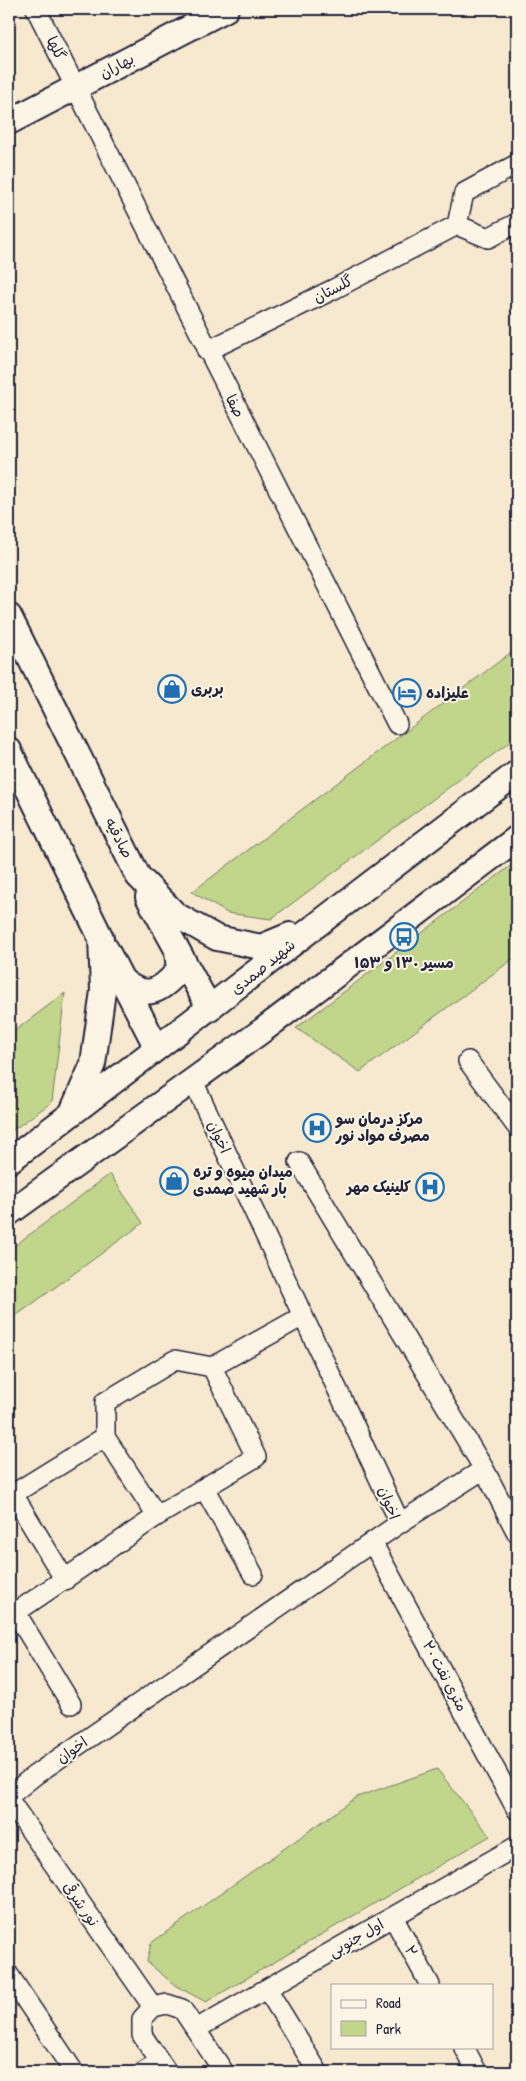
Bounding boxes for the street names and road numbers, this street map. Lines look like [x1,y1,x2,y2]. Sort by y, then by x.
street label: گلها [42,32,71,63]
street label: بهاران [96,48,138,83]
street label: گلستان [309,270,356,307]
street label: صفا [221,391,250,421]
street label: صادقیه [100,814,139,862]
street label: شهید صمدی [226,934,299,999]
street label: اخوان [203,1117,236,1157]
street label: اخوان [374,1483,405,1522]
street label: ۲۰ متری نفت [418,1636,473,1715]
street label: اخوان [52,1731,92,1768]
street label: نور شرقی [58,1877,104,1930]
street label: اول جنوبی [324,1913,387,1962]
street label: ۲ [400,1941,423,1960]

